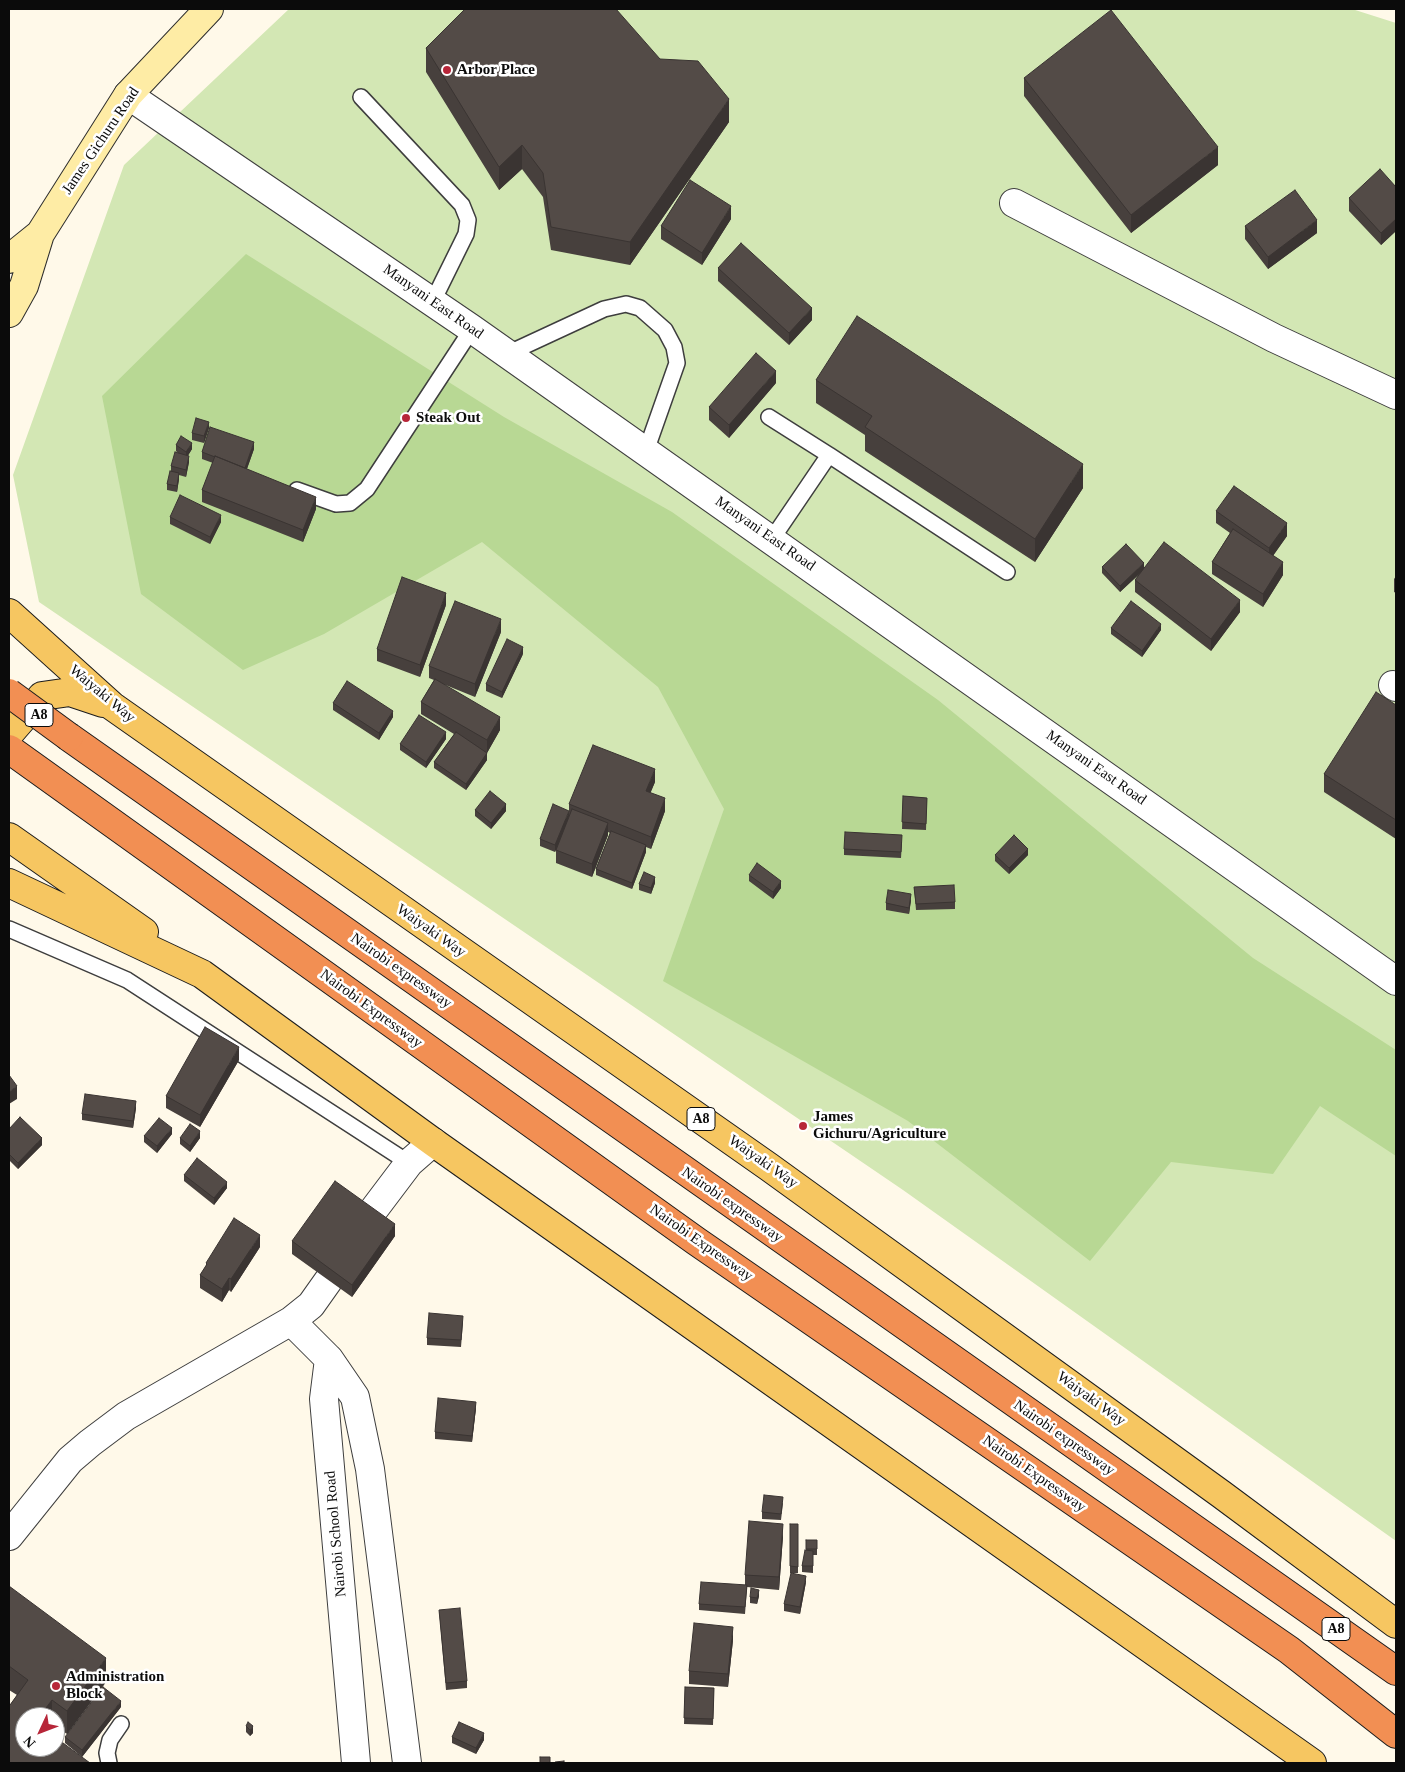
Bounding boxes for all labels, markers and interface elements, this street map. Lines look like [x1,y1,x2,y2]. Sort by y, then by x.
place label: Arbor Place [457,61,535,79]
marker: Arbor Place [441,64,453,76]
street label: James Gichuru Road [59,84,143,198]
street label: Manyani East Road [379,261,487,343]
place label: Steak Out [416,409,481,427]
marker: Steak Out [400,412,412,424]
street label: Manyani East Road [711,493,819,575]
street label: Waiyaki Way [65,661,139,727]
road number: A8 [25,704,53,726]
street label: Manyani East Road [1042,727,1150,809]
street label: Waiyaki Way [393,901,469,961]
street label: Nairobi expressway [347,929,455,1013]
street label: Nairobi Expressway [316,966,426,1052]
road number: A8 [687,1108,715,1130]
place label: James Gichuru/Agriculture [813,1108,946,1143]
marker: James Gichuru/Agriculture [797,1120,809,1132]
street label: Waiyaki Way [725,1132,801,1192]
street label: Nairobi expressway [678,1163,786,1247]
street label: Nairobi Expressway [646,1201,756,1285]
street label: Waiyaki Way [1053,1368,1129,1430]
street label: Nairobi expressway [1010,1396,1118,1480]
street label: Nairobi Expressway [979,1432,1089,1516]
street label: Nairobi School Road [322,1470,350,1598]
road number: A8 [1322,1618,1350,1640]
place label: Administration Block [66,1668,164,1703]
marker: Administration Block [50,1680,62,1692]
north arrow [15,1707,65,1757]
text: N [20,1733,38,1751]

